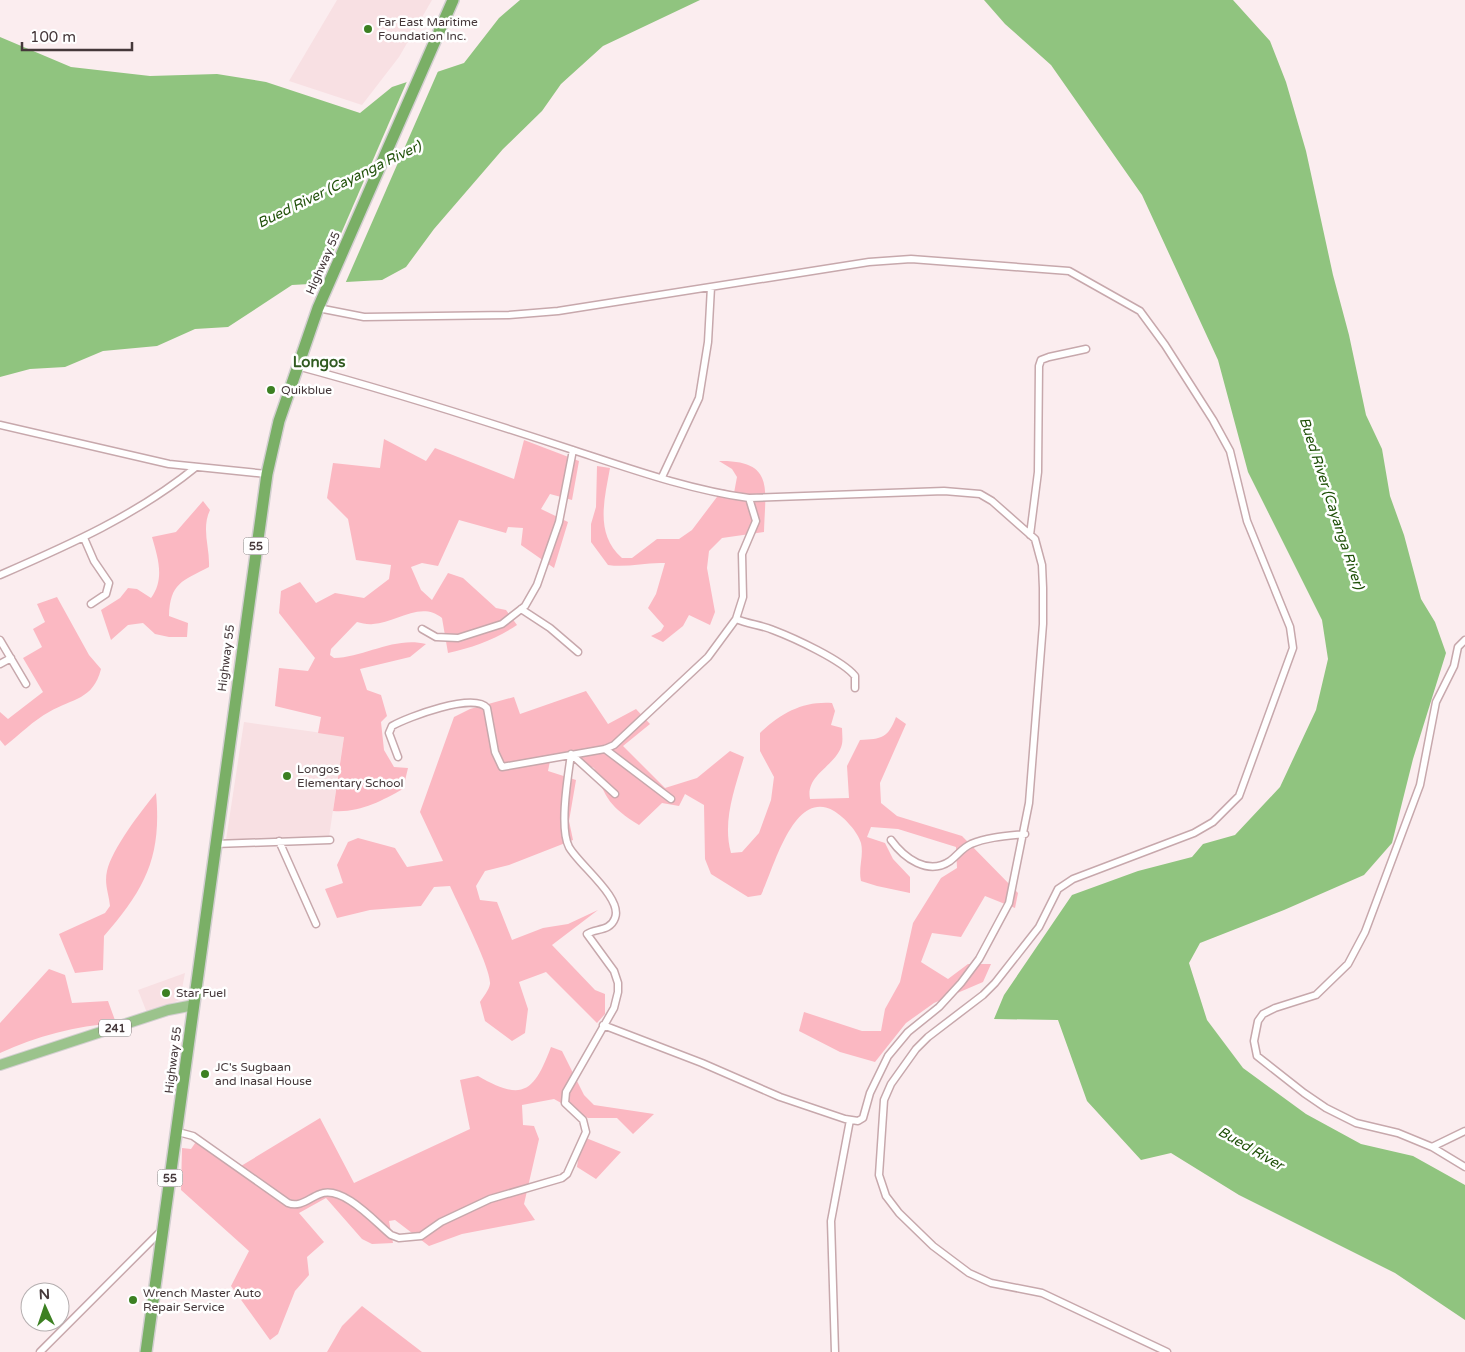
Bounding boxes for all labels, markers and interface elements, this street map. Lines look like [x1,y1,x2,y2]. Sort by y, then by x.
place label: Far East Maritime Foundation Inc. [378,15,478,43]
scale bar [22,20,132,52]
marker: Far East Maritime Foundation Inc. [362,23,374,35]
text: 100 m [30,28,76,46]
water label: Bued River (Cayanga River) [255,137,425,232]
street label: Highway 55 [303,229,343,297]
district label: Longos [293,353,345,372]
place label: Quikblue [281,383,332,397]
marker: Quikblue [265,384,277,396]
water label: Bued River (Cayanga River) [1296,415,1368,593]
road number: 55 [244,538,268,554]
street label: Highway 55 [215,624,237,692]
place label: Longos Elementary School [297,762,404,790]
marker: Longos Elementary School [281,770,293,782]
place label: Star Fuel [176,986,226,1000]
marker: Star Fuel [160,987,172,999]
road number: 241 [99,1020,131,1036]
street label: Highway 55 [162,1026,184,1094]
place label: JC's Sugbaan and Inasal House [215,1060,312,1088]
marker: JC's Sugbaan and Inasal House [199,1068,211,1080]
water label: Bued River [1215,1123,1288,1175]
road number: 55 [158,1170,182,1186]
north arrow [20,1282,70,1332]
text: N [38,1286,50,1303]
place label: Wrench Master Auto Repair Service [143,1286,261,1314]
marker: Wrench Master Auto Repair Service [127,1294,139,1306]

